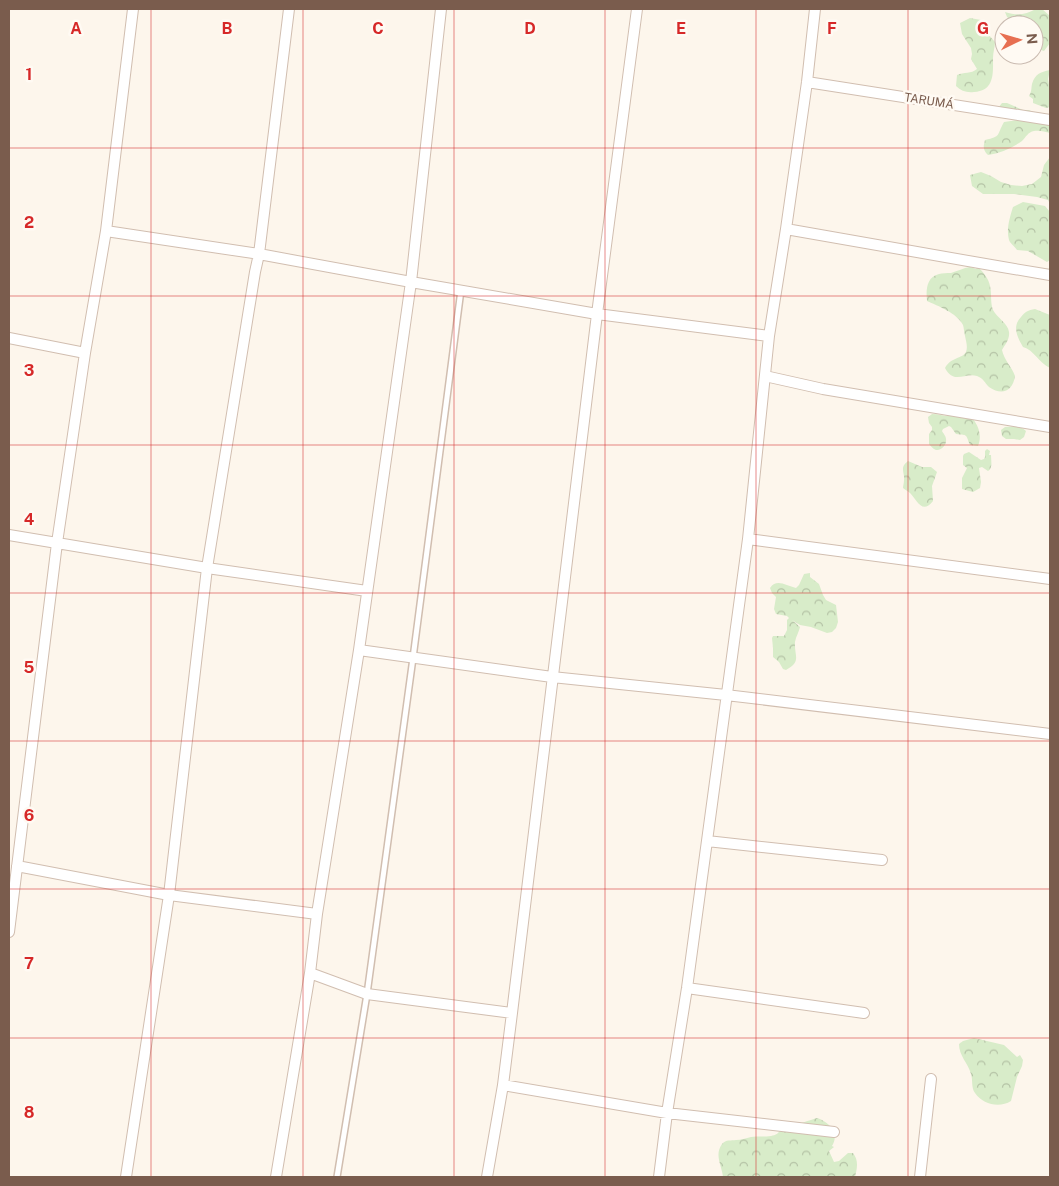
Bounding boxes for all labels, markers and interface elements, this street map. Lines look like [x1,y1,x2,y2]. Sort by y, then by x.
north arrow [994,15,1044,65]
text: A [70,19,82,38]
text: B [222,19,233,38]
text: C [372,19,384,38]
text: D [524,19,536,38]
text: E [676,19,686,38]
text: F [827,19,837,38]
text: G [977,19,989,38]
text: N [1024,33,1040,45]
text: 1 [26,65,32,84]
street label: TARUMÁ [903,90,955,112]
text: 2 [24,213,34,232]
text: 3 [24,361,34,380]
text: 4 [24,510,35,529]
text: 5 [24,658,35,677]
text: 6 [24,806,34,825]
text: 7 [24,954,34,973]
text: 8 [24,1103,35,1122]

